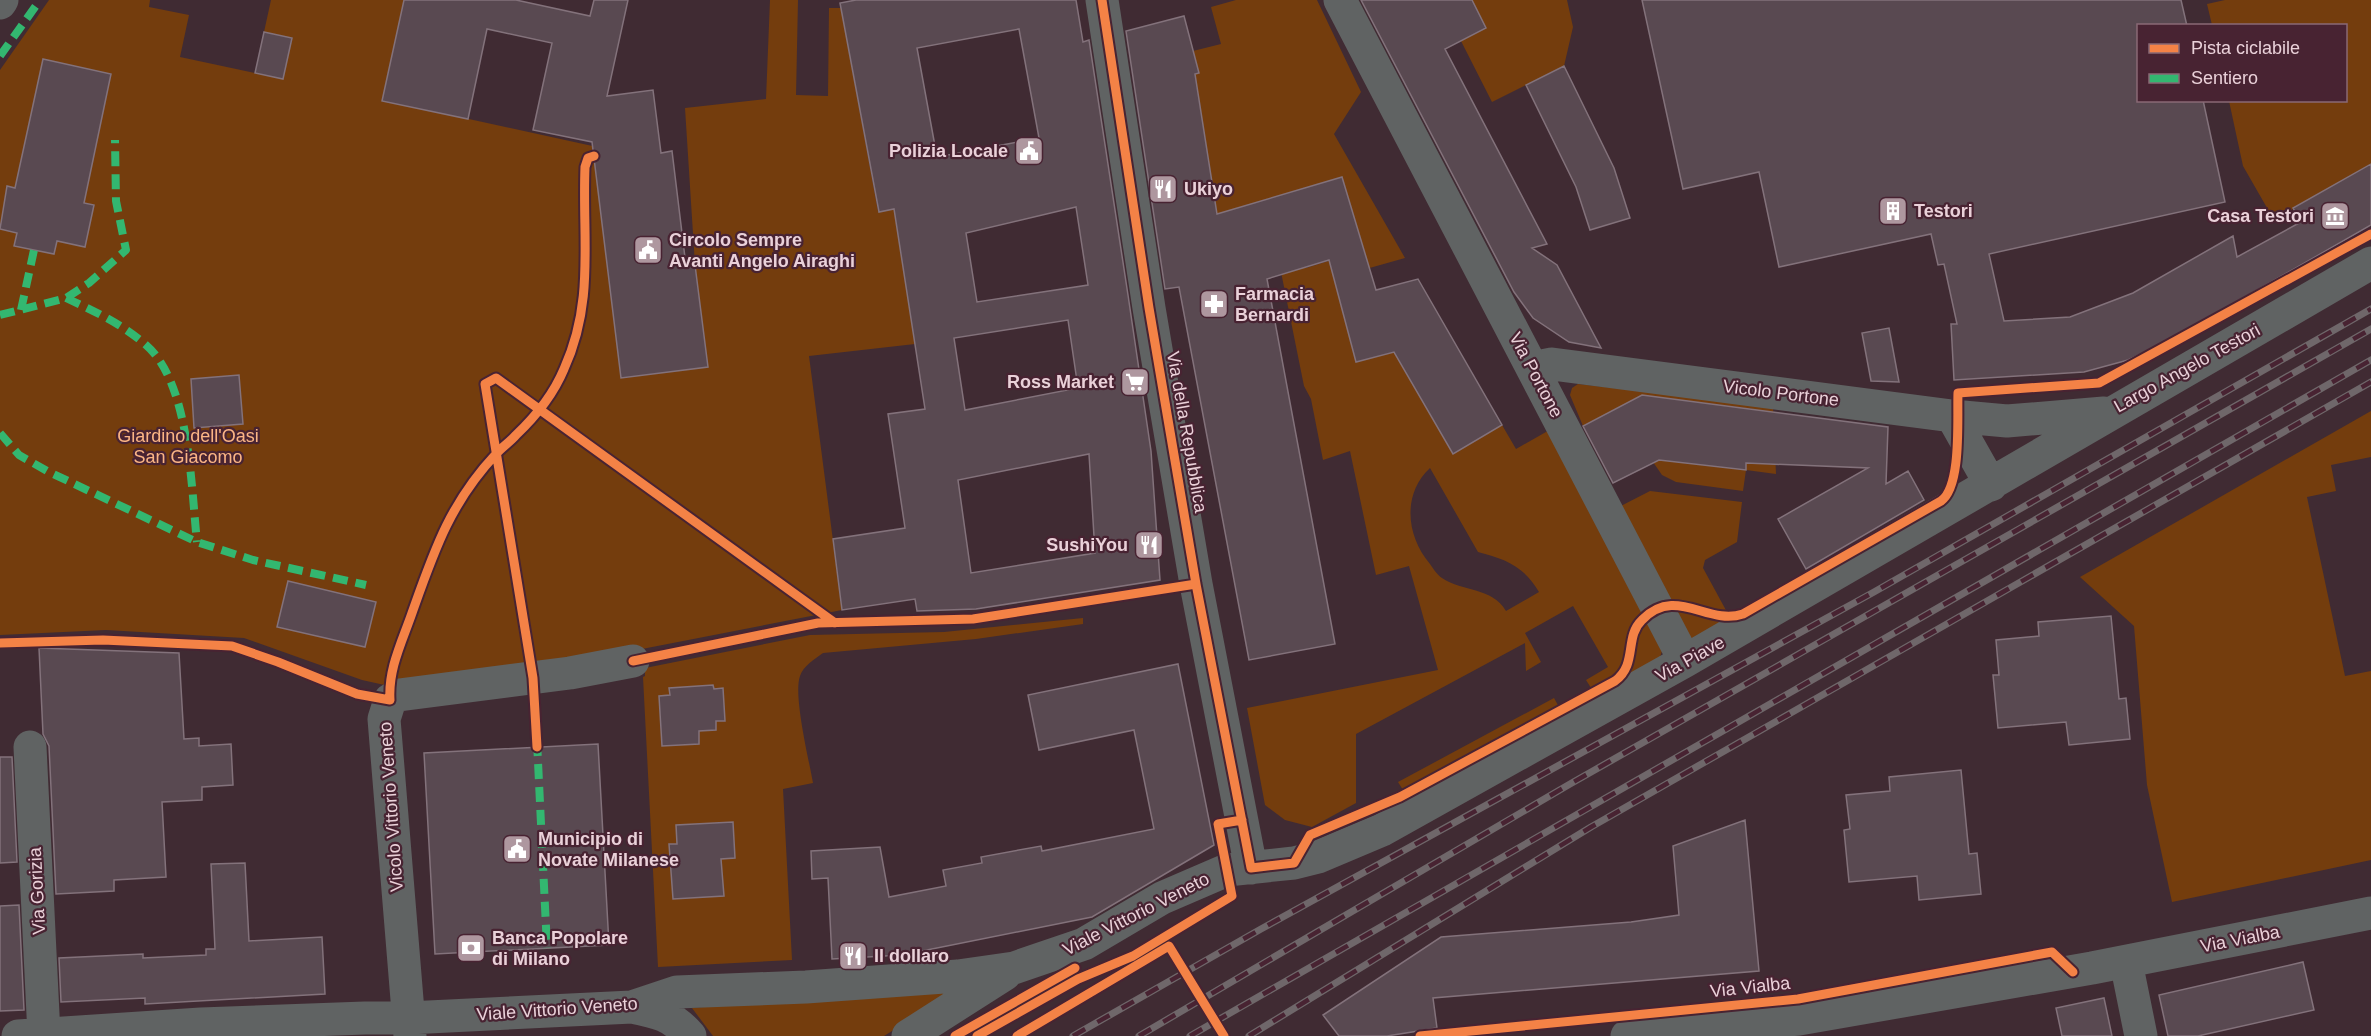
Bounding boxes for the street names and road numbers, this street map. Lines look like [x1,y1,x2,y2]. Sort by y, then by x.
street label: Largo Angelo Testori [2111,320,2263,416]
street label: Via Portone [1505,329,1567,421]
street label: Via della Repubblica [1163,350,1211,515]
street label: Vicolo Portone [1722,376,1840,410]
street label: Via Piave [1652,632,1728,686]
street label: Vicolo Vittorio Veneto [375,721,407,893]
street label: Via Gorizia [25,846,49,935]
street label: Viale Vittorio Veneto [1060,868,1212,960]
street label: Via Vialba [2199,921,2282,956]
street label: Via Vialba [1709,973,1792,1001]
street label: Viale Vittorio Veneto [476,993,638,1025]

